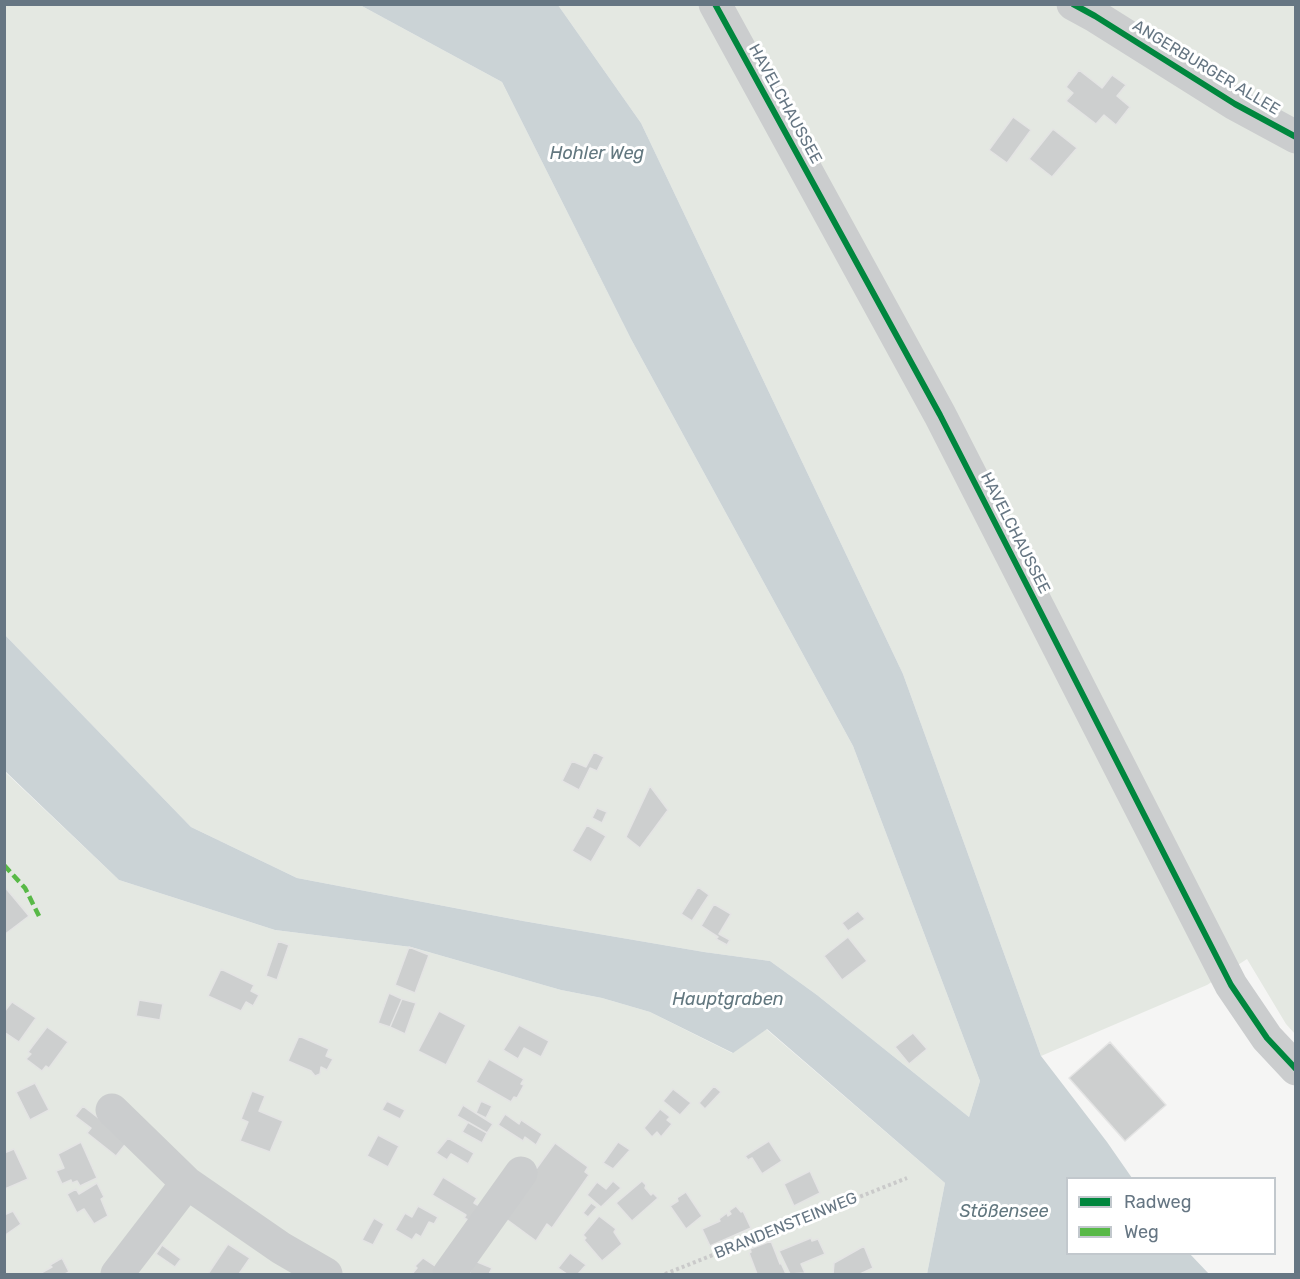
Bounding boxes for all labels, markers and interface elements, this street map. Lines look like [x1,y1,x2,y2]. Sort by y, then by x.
street label: ANGERBURGER ALLEE [1129,16,1283,120]
street label: HAVELCHAUSSEE [744,41,826,167]
water label: Hohler Weg [550,143,644,165]
street label: HAVELCHAUSSEE [976,469,1054,597]
water label: Hauptgraben [672,989,784,1011]
legend [1066,1177,1276,1255]
street label: BRANDENSTEINWEG [712,1189,860,1263]
text: Radweg [1124,1191,1191,1213]
water label: Stößensee [959,1201,1049,1223]
text: Weg [1124,1221,1159,1243]

